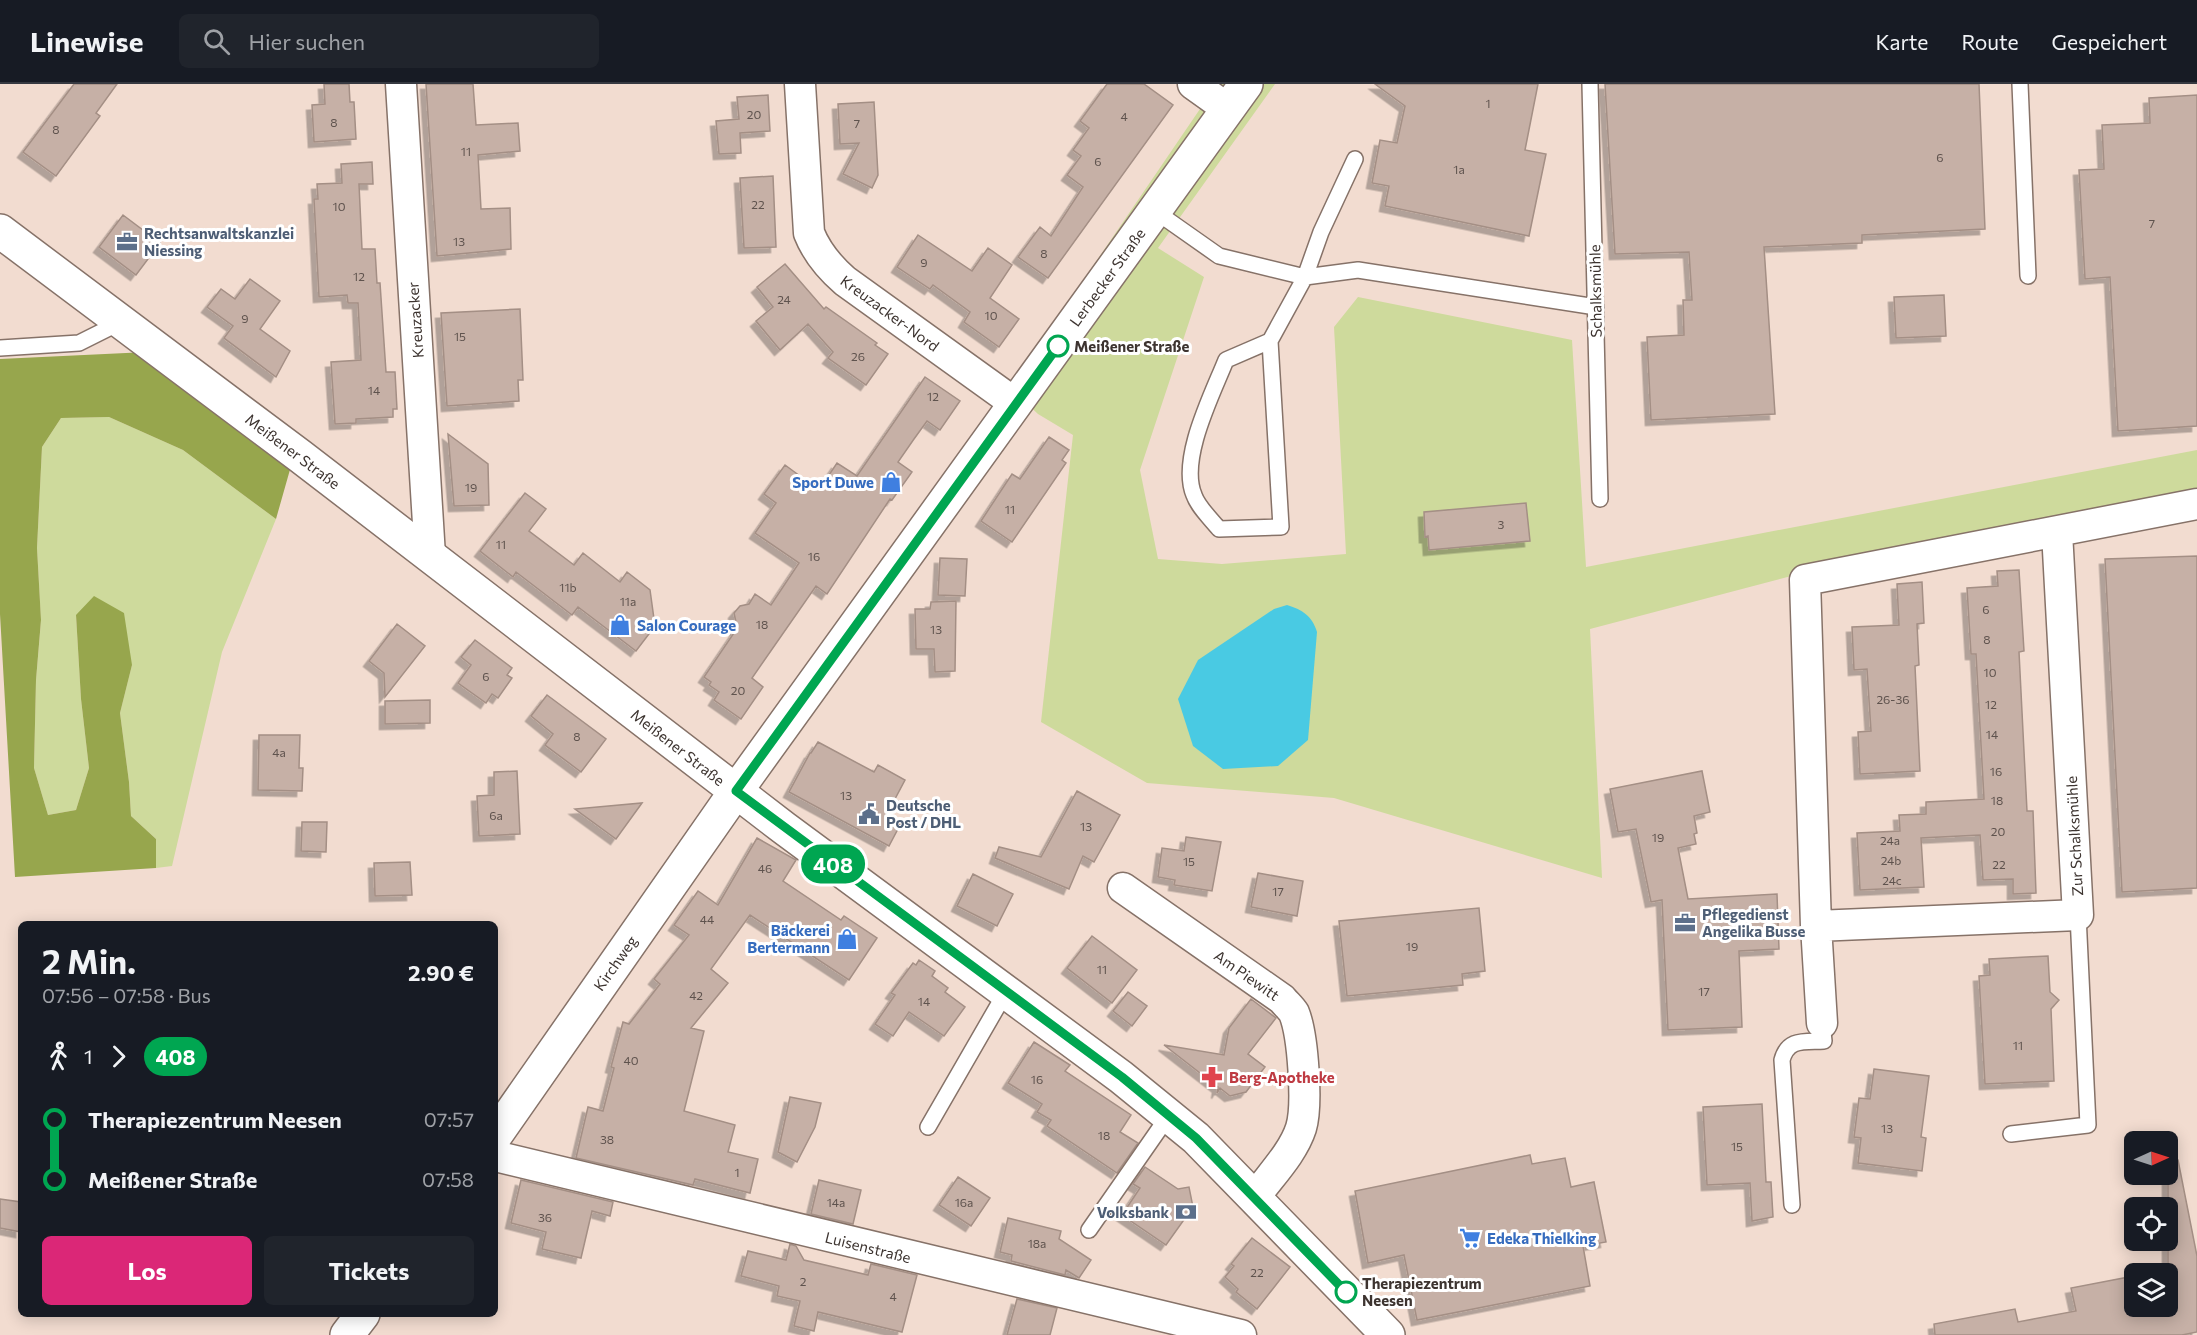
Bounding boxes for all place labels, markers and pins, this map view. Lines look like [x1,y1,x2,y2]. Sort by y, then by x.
place label: Rechtsanwaltskanzlei Niessing [144,224,294,259]
office icon: Rechtsanwaltskanzlei Niessing [115,230,139,254]
marker: Meißener Straße [1047,335,1069,357]
place label: Meißener Straße [1074,337,1189,355]
shop icon: Sport Duwe [879,470,903,494]
place label: Sport Duwe [792,473,874,491]
shop icon: Salon Courage [608,613,632,637]
place label: Salon Courage [637,616,736,634]
place label: Deutsche Post / DHL [886,796,961,831]
public building icon: Deutsche Post / DHL [857,802,881,826]
place label: Pflegedienst Angelika Busse [1702,905,1806,940]
office icon: Pflegedienst Angelika Busse [1673,911,1697,935]
place label: Bäckerei Bertermann [747,921,830,956]
shop icon: Bäckerei Bertermann [835,927,859,951]
pharmacy icon: Berg-Apotheke [1200,1065,1224,1089]
place label: Berg-Apotheke [1229,1068,1335,1086]
bank icon: Volksbank [1174,1200,1198,1224]
place label: Volksbank [1097,1203,1169,1221]
supermarket icon: Edeka Thielking [1458,1226,1482,1250]
place label: Edeka Thielking [1487,1229,1596,1247]
place label: Therapiezentrum Neesen [1362,1274,1482,1309]
marker: Therapiezentrum Neesen [1335,1281,1357,1303]

